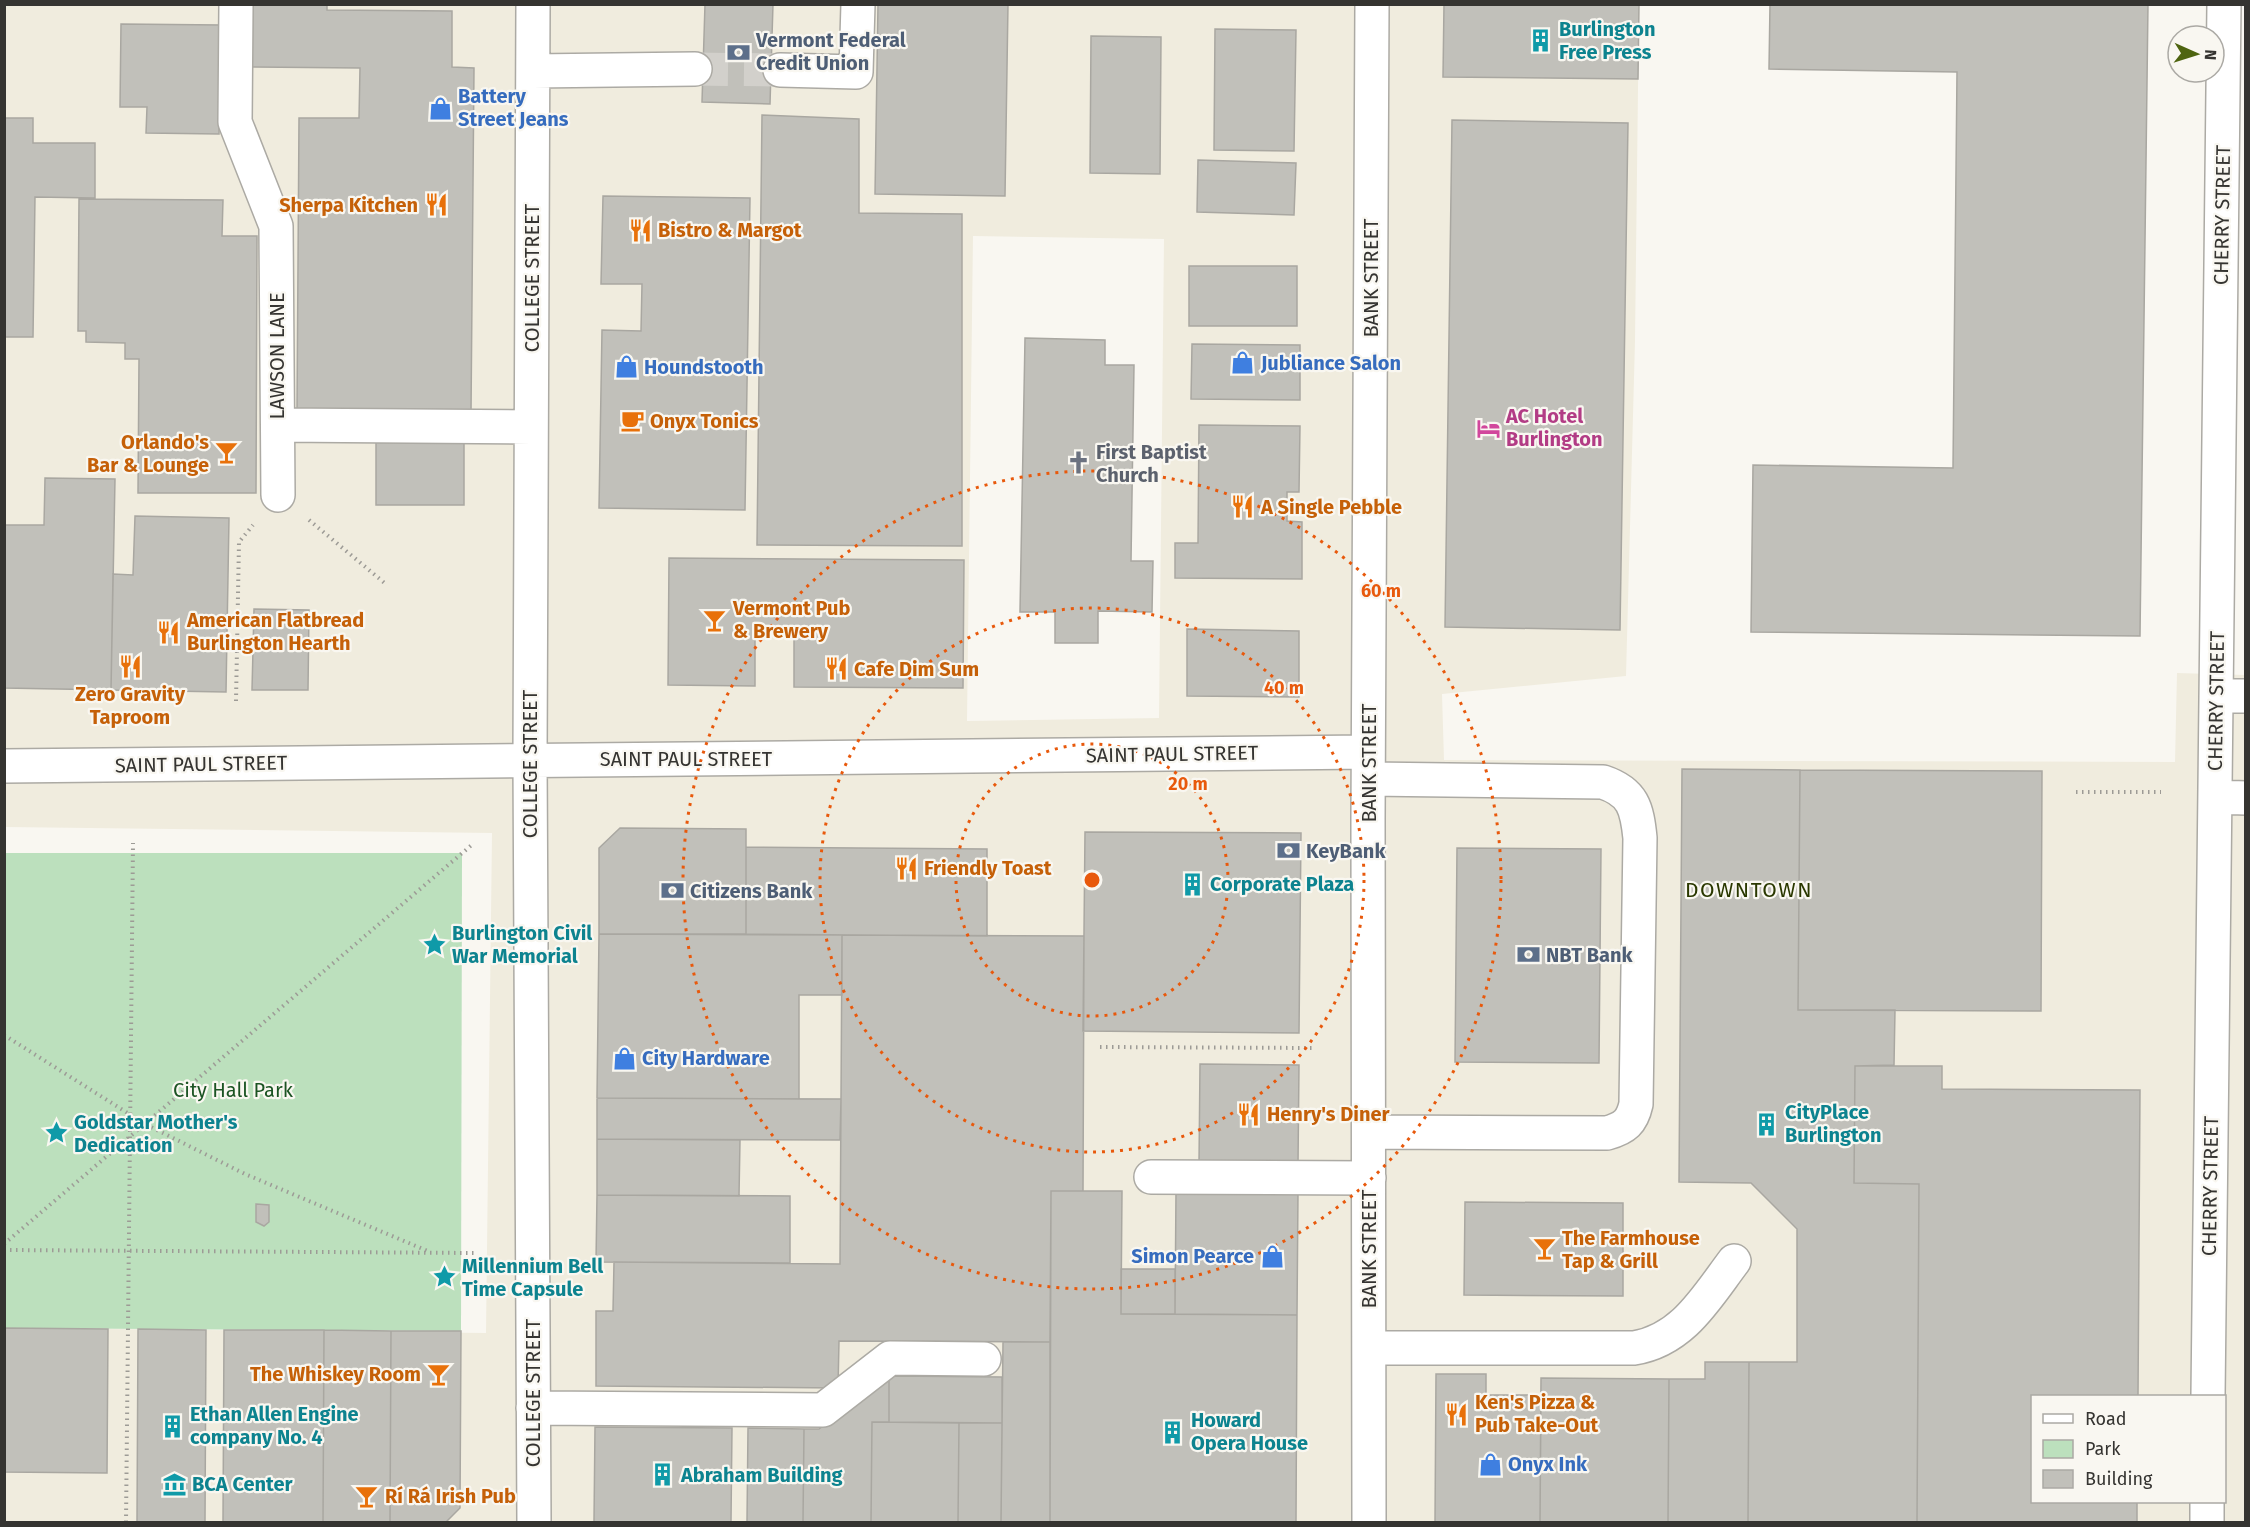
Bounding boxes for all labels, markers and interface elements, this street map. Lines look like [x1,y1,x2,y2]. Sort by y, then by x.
place label: Burlington Free Press [1559,17,1656,64]
north arrow [2166,24,2226,84]
place label: Vermont Federal Credit Union [755,28,906,75]
building icon: Burlington Free Press [1528,28,1554,54]
bank icon: Vermont Federal Credit Union [725,39,751,65]
text: N [2201,49,2220,61]
place label: Battery Street Jeans [458,84,569,131]
shop icon: Battery Street Jeans [427,95,453,121]
street label: CHERRY STREET [2209,144,2235,285]
restaurant icon: Sherpa Kitchen [423,192,449,218]
place label: Sherpa Kitchen [279,193,418,217]
street label: COLLEGE STREET [520,203,544,352]
restaurant icon: Bistro & Margot [627,217,653,243]
place label: Bistro & Margot [658,218,802,242]
street label: BANK STREET [1359,218,1383,337]
street label: LAWSON LANE [265,292,289,420]
shop icon: Jubliance Salon [1230,350,1256,376]
place label: Jubliance Salon [1260,351,1401,375]
shop icon: Houndstooth [613,354,639,380]
place label: Houndstooth [644,355,764,379]
place label: AC Hotel Burlington [1505,404,1603,451]
cafe icon: Onyx Tonics [619,408,645,434]
place label: Onyx Tonics [650,409,759,433]
hotel icon: AC Hotel Burlington [1475,415,1501,441]
place label: Orlando's Bar & Lounge [87,430,209,477]
bar icon: Orlando's Bar & Lounge [214,440,240,466]
place label: First Baptist Church [1096,440,1207,487]
church icon: First Baptist Church [1065,450,1091,476]
restaurant icon: A Single Pebble [1230,494,1256,520]
place label: A Single Pebble [1260,495,1402,519]
text: 60 m [1361,580,1401,602]
place label: Vermont Pub & Brewery [732,596,850,643]
bar icon: Vermont Pub & Brewery [702,607,728,633]
place label: American Flatbread Burlington Hearth [186,608,364,655]
restaurant icon: American Flatbread Burlington Hearth [156,619,182,645]
street label: CHERRY STREET [2203,630,2229,771]
restaurant icon: Zero Gravity Taproom [117,654,143,680]
restaurant icon: Cafe Dim Sum [823,656,849,682]
place label: Cafe Dim Sum [854,657,979,681]
text: 40 m [1264,677,1304,699]
place label: Zero Gravity Taproom [75,682,186,729]
street label: COLLEGE STREET [518,689,542,838]
street label: BANK STREET [1357,703,1381,822]
street label: SAINT PAUL STREET [1086,740,1259,768]
street label: SAINT PAUL STREET [600,747,773,771]
street label: SAINT PAUL STREET [115,750,288,778]
text: 20 m [1168,773,1208,795]
bank icon: KeyBank [1275,838,1301,864]
place label: KeyBank [1306,839,1386,863]
restaurant icon: Friendly Toast [893,855,919,881]
place label: Friendly Toast [924,856,1052,880]
centre of rings [1082,870,1102,890]
building icon: Corporate Plaza [1179,871,1205,897]
place label: Corporate Plaza [1210,872,1354,896]
district label: DOWNTOWN [1685,877,1813,903]
bank icon: Citizens Bank [659,878,685,904]
place label: Citizens Bank [690,879,813,903]
place label: Burlington Civil War Memorial [452,921,592,968]
place icon: Burlington Civil War Memorial [421,931,447,957]
bank icon: NBT Bank [1515,942,1541,968]
place label: NBT Bank [1546,943,1634,967]
shop icon: City Hardware [611,1045,637,1071]
place label: City Hardware [642,1046,770,1070]
park label: City Hall Park [173,1078,294,1102]
place label: CityPlace Burlington [1785,1100,1882,1147]
restaurant icon: Henry's Diner [1236,1101,1262,1127]
place label: Henry's Diner [1267,1102,1390,1126]
place label: Goldstar Mother's Dedication [74,1110,238,1157]
building icon: CityPlace Burlington [1754,1111,1780,1137]
street label: CHERRY STREET [2197,1115,2223,1256]
place icon: Goldstar Mother's Dedication [43,1120,69,1146]
street label: BANK STREET [1357,1189,1381,1308]
place label: The Farmhouse Tap & Grill [1562,1226,1700,1273]
bar icon: The Farmhouse Tap & Grill [1531,1236,1557,1262]
shop icon: Simon Pearce [1259,1243,1285,1269]
place label: Simon Pearce [1131,1244,1254,1268]
place label: Millennium Bell Time Capsule [462,1254,603,1301]
place icon: Millennium Bell Time Capsule [431,1264,457,1290]
street label: COLLEGE STREET [521,1318,545,1467]
bar icon: The Whiskey Room [426,1361,452,1387]
place label: The Whiskey Room [250,1362,421,1386]
place label: Ken's Pizza & Pub Take-Out [1475,1390,1599,1437]
legend [2031,1395,2226,1503]
restaurant icon: Ken's Pizza & Pub Take-Out [1444,1401,1470,1427]
place label: Ethan Allen Engine company No. 4 [190,1402,359,1449]
place label: Howard Opera House [1191,1408,1308,1455]
text: Road [2085,1408,2127,1430]
building icon: Ethan Allen Engine company No. 4 [159,1413,185,1439]
building icon: Howard Opera House [1160,1419,1186,1445]
text: Park [2085,1438,2121,1460]
shop icon: Onyx Ink [1477,1451,1503,1477]
place label: Onyx Ink [1508,1452,1588,1476]
building icon: Abraham Building [650,1462,676,1488]
place label: Abraham Building [680,1463,844,1487]
text: Building [2085,1468,2153,1490]
museum icon: BCA Center [161,1471,187,1497]
place label: BCA Center [192,1472,293,1496]
bar icon: Rí Rá Irish Pub [354,1483,380,1509]
place label: Rí Rá Irish Pub [385,1484,516,1508]

